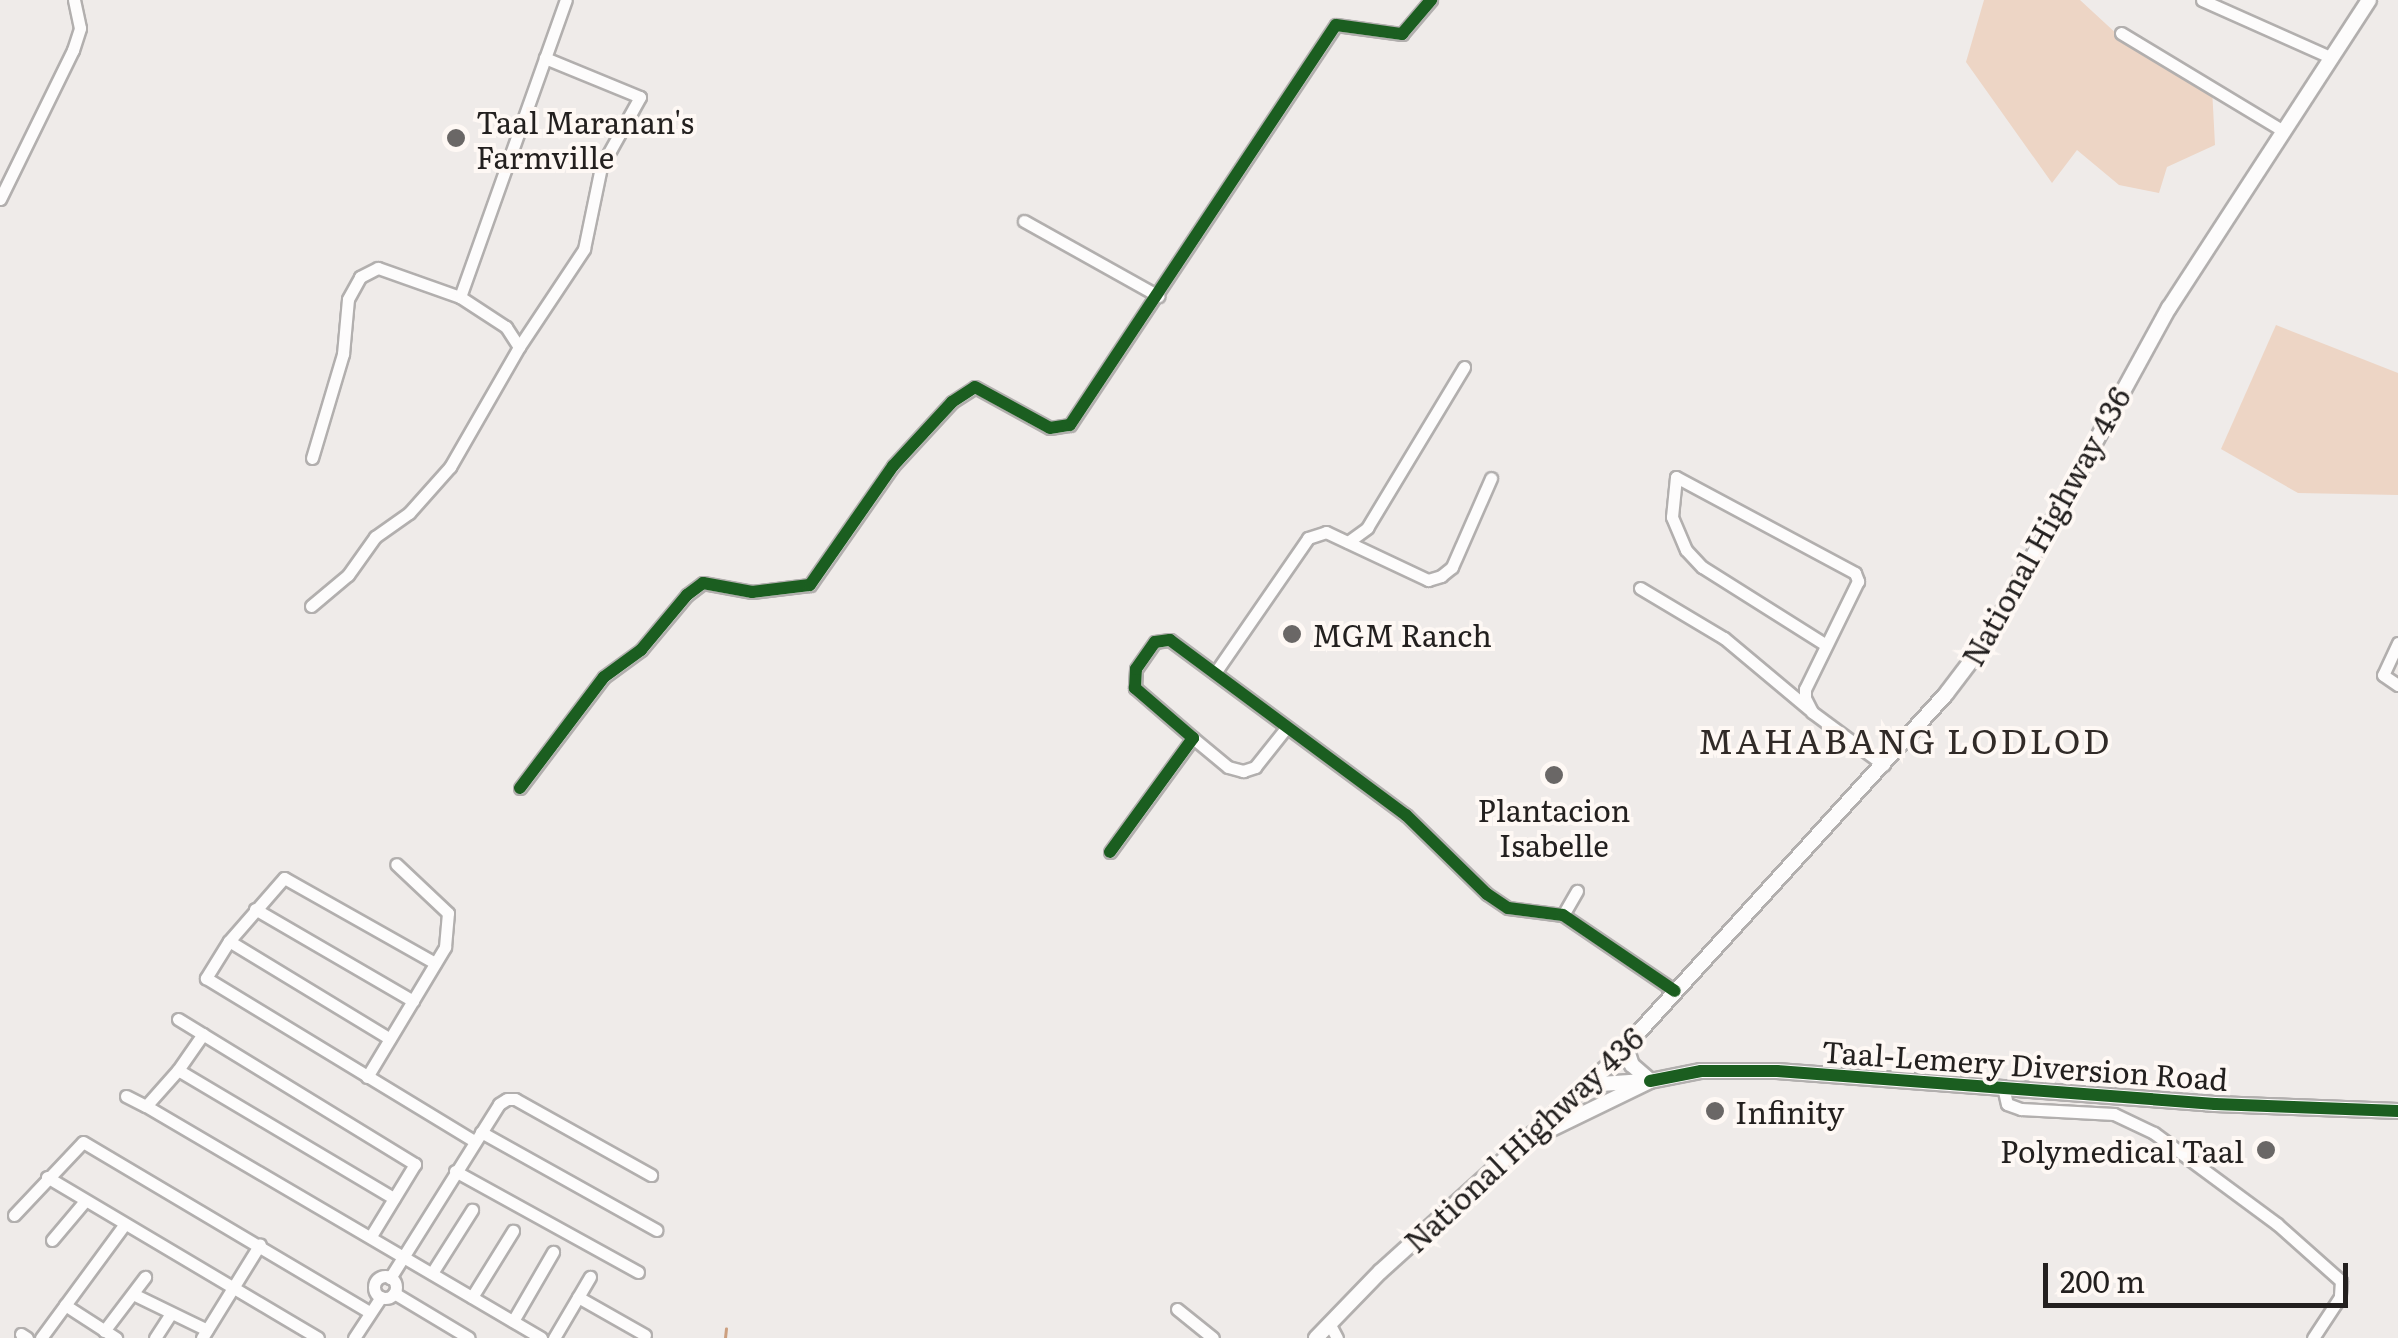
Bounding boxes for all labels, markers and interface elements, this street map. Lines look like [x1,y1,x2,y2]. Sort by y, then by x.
place label: Taal Maranan's Farmville [476,103,694,174]
marker: Taal Maranan's Farmville [445,127,467,149]
street label: National Highway 436 [1953,380,2137,672]
place label: MGM Ranch [1312,616,1492,652]
marker: MGM Ranch [1281,623,1303,645]
district label: MAHABANG LODLOD [1698,718,2112,760]
marker: Plantacion Isabelle [1543,764,1565,786]
place label: Plantacion Isabelle [1478,791,1630,862]
street label: National Highway 436 [1396,1019,1650,1259]
street label: Taal-Lemery Diversion Road [1821,1032,2229,1096]
place label: Infinity [1735,1093,1844,1129]
marker: Infinity [1704,1100,1726,1122]
place label: Polymedical Taal [2000,1132,2244,1168]
marker: Polymedical Taal [2253,1137,2279,1163]
scale bar [2048,1243,2353,1305]
text: 200 m [2060,1258,2145,1302]

